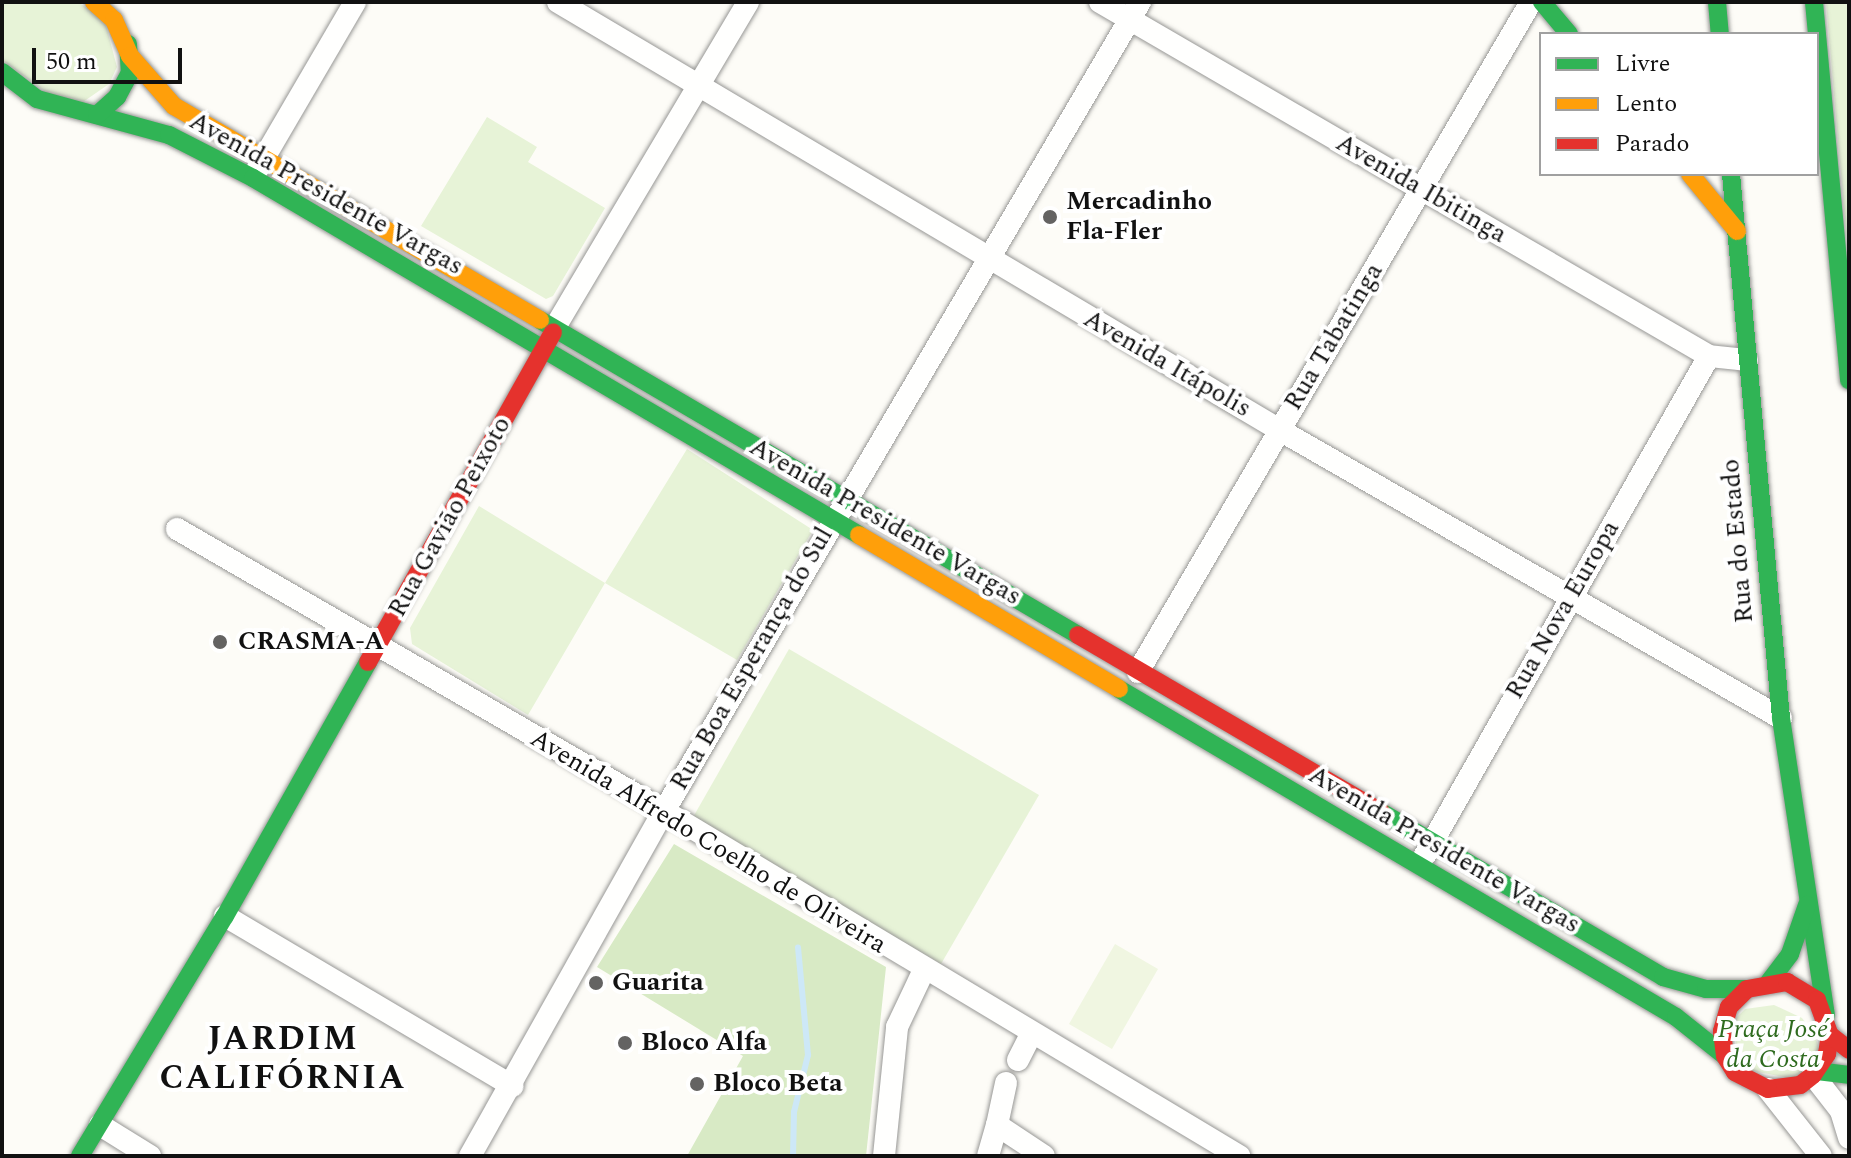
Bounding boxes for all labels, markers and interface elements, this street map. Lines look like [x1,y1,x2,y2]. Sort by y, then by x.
scale bar [36,32,186,82]
legend [1539,32,1819,176]
text: 50 m [46,44,97,80]
text: Livre [1615,46,1670,82]
text: Lento [1615,86,1677,122]
street label: Avenida Presidente Vargas [184,106,468,282]
text: Parado [1615,126,1689,162]
street label: Avenida Ibitinga [1330,127,1512,251]
place label: Mercadinho Fla-Fler [1066,186,1212,248]
marker: Mercadinho Fla-Fler [1041,208,1059,226]
street label: Rua Tabatinga [1278,258,1390,416]
street label: Avenida Itápolis [1078,303,1256,425]
street label: Rua Gavião Peixoto [382,411,518,623]
street label: Avenida Presidente Vargas [744,431,1026,613]
street label: Rua do Estado [1715,458,1761,624]
street label: Rua Nova Europa [1499,515,1627,705]
street label: Rua Boa Esperança do Sul [664,522,840,796]
place label: CRASMA-A [238,626,384,658]
marker: CRASMA-A [209,631,231,653]
street label: Avenida Alfredo Coelho de Oliveira [524,723,892,961]
street label: Avenida Presidente Vargas [1303,759,1585,941]
place label: Guarita [612,967,704,999]
marker: Guarita [587,974,605,992]
park label: Praça José da Costa [1718,1014,1828,1076]
district label: JARDIM CALIFÓRNIA [160,1019,406,1098]
place label: Bloco Alfa [641,1027,767,1059]
marker: Bloco Alfa [616,1034,634,1052]
place label: Bloco Beta [713,1068,843,1100]
marker: Bloco Beta [688,1075,706,1093]

